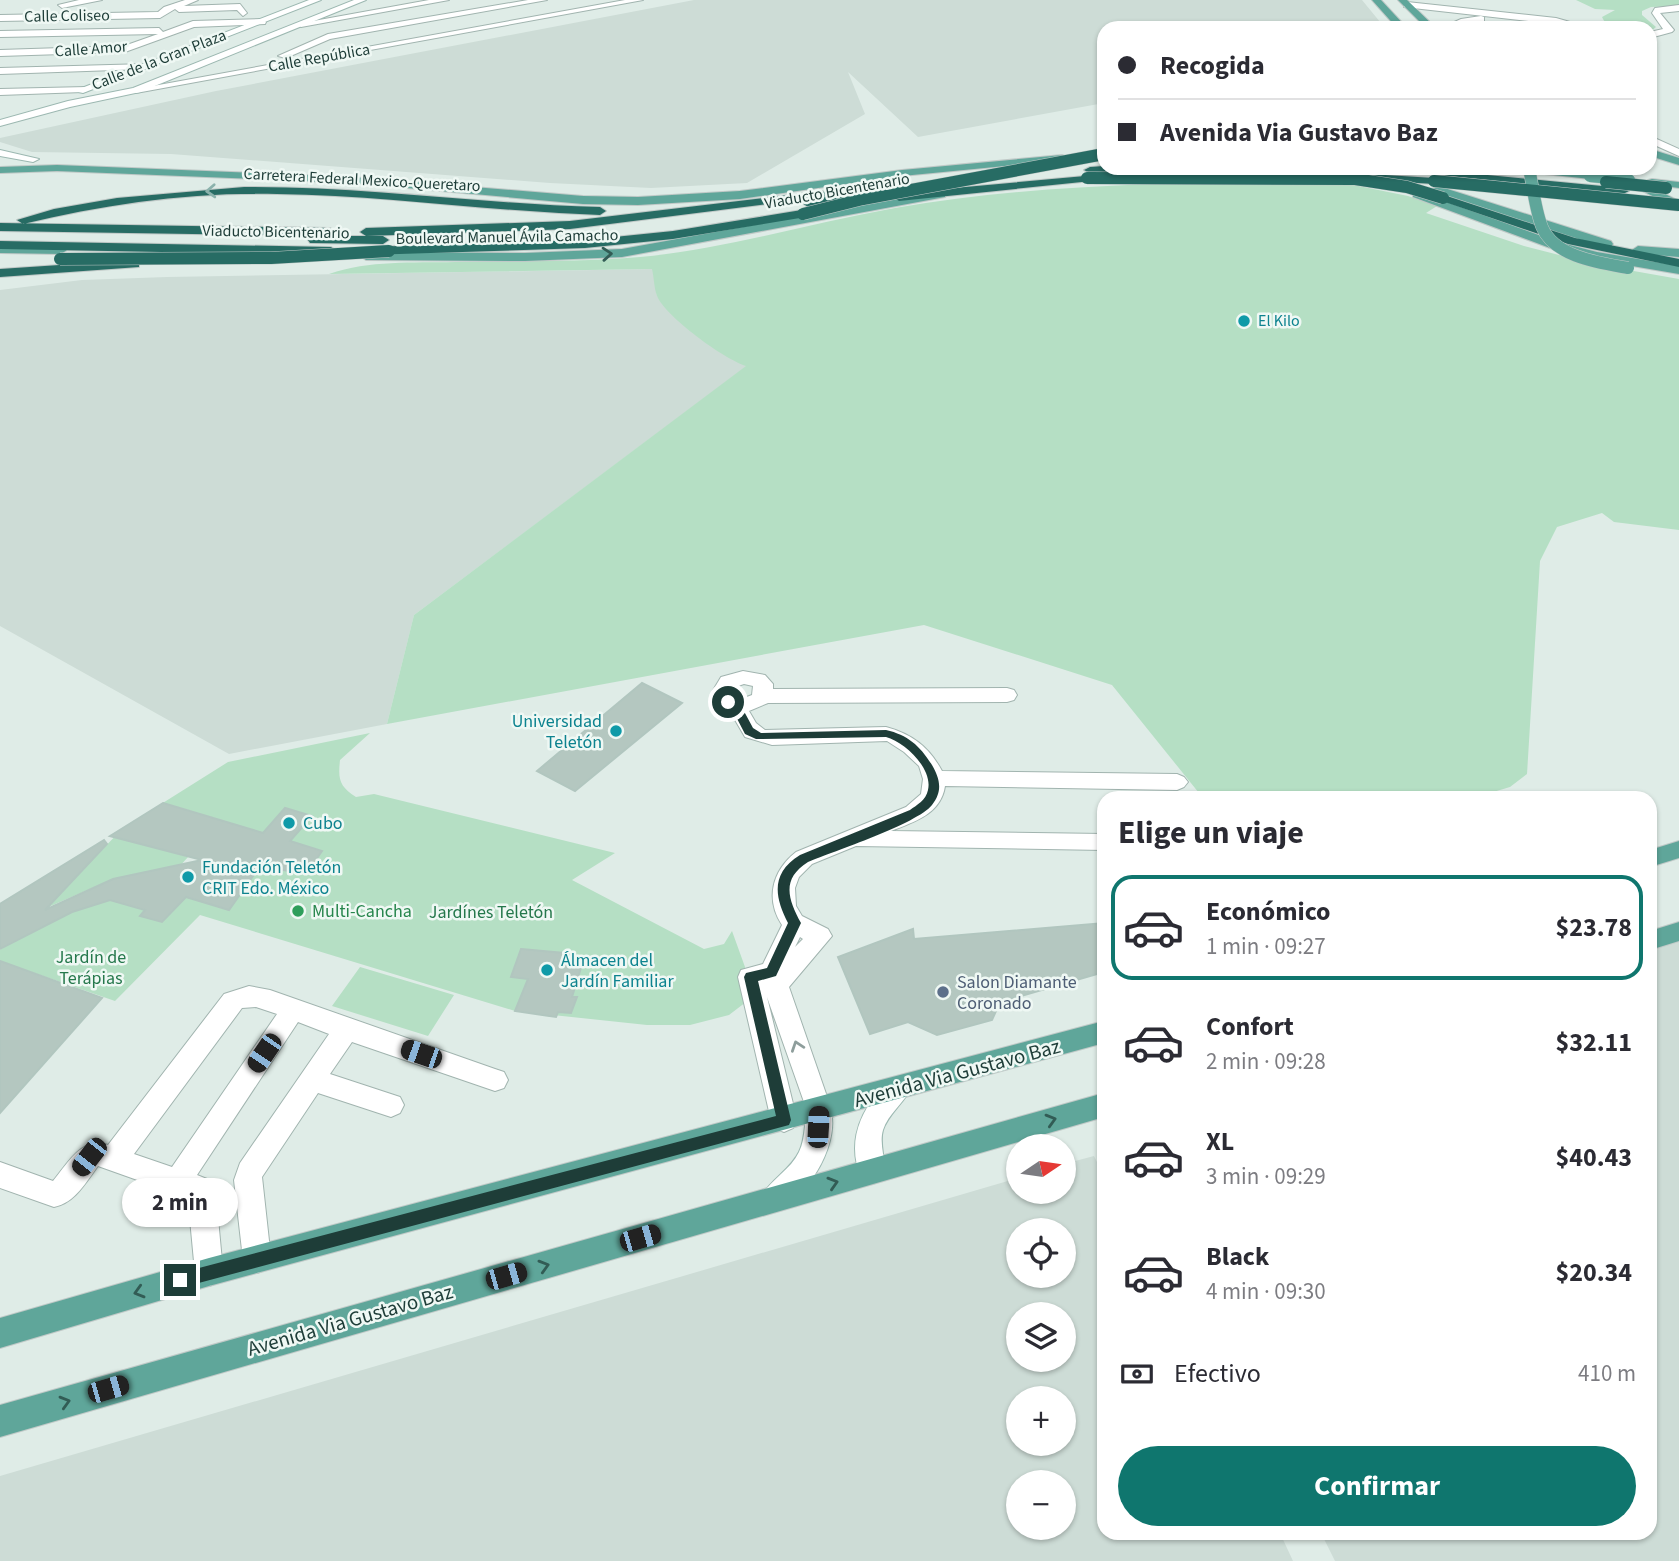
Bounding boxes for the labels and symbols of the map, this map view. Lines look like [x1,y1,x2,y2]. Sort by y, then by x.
street label: Calle Coliseo [24,4,110,28]
street label: Calle de la Gran Plaza [88,24,230,96]
street label: Calle Amor [54,35,128,63]
street label: Calle República [266,38,372,78]
street label: Carretera Federal Mexico-Queretaro [243,163,481,197]
street label: Viaducto Bicentenario [763,167,911,215]
one-way arrow [205,184,216,199]
street label: Viaducto Bicentenario [202,220,350,244]
street label: Boulevard Manuel Ávila Camacho [396,224,618,250]
one-way arrow [602,247,613,262]
place label: El Kilo [1258,310,1300,332]
marker: El Kilo [1236,313,1252,329]
route start [712,686,744,718]
place label: Universidad Teletón [512,709,602,755]
marker: Universidad Teletón [608,723,624,739]
place label: Cubo [303,811,343,836]
marker: Cubo [281,815,297,831]
place label: Fundación Teletón CRIT Edo. México [202,855,341,901]
marker: Fundación Teletón CRIT Edo. México [180,869,196,885]
place label: Multi-Cancha [312,899,412,924]
park label: Jardínes Teletón [429,900,553,925]
marker: Multi-Cancha [290,903,306,919]
park label: Jardín de Terápias [56,945,126,991]
place label: Álmacen del Jardín Familiar [561,948,674,994]
marker: Álmacen del Jardín Familiar [539,962,555,978]
place label: Salon Diamante Coronado [957,970,1077,1016]
marker: Salon Diamante Coronado [935,984,951,1000]
car [244,1030,285,1076]
street label: Avenida Via Gustavo Baz [851,1031,1064,1115]
car [398,1037,445,1071]
one-way arrow [791,1041,805,1053]
car [807,1105,830,1149]
one-way arrow [1045,1113,1057,1128]
car [68,1134,111,1180]
north arrow [1006,1134,1076,1204]
one-way arrow [827,1176,839,1191]
callout: 2 min [122,1178,238,1228]
car [617,1222,664,1254]
one-way arrow [537,1259,549,1274]
car [483,1260,530,1292]
route end [164,1264,196,1296]
street label: Avenida Via Gustavo Baz [244,1276,456,1364]
one-way arrow [134,1284,146,1299]
car [85,1373,132,1405]
one-way arrow [59,1395,71,1410]

